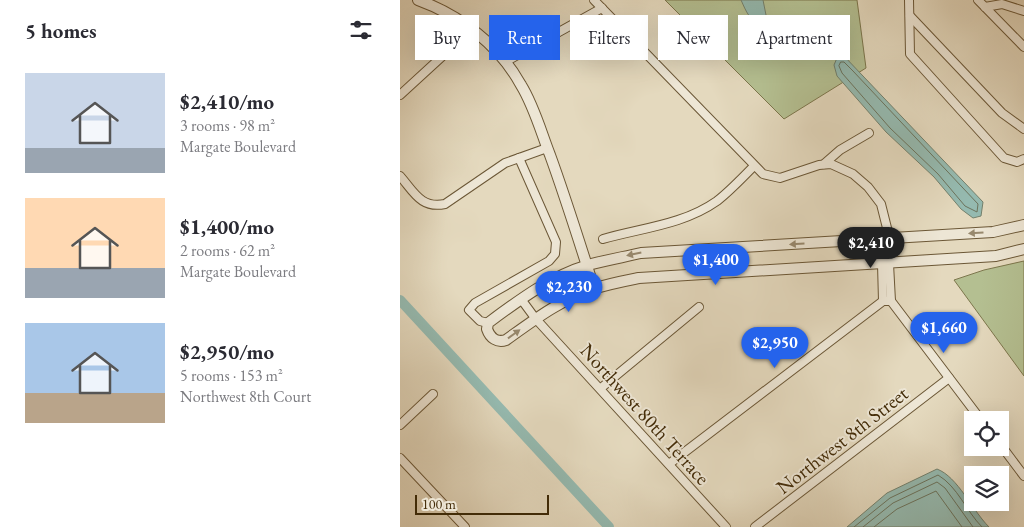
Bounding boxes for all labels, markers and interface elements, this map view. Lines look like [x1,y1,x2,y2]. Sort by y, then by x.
chip: Buy [415,15,479,60]
chip: Rent [489,15,560,60]
chip: Filters [570,15,648,60]
chip: New [658,15,728,60]
chip: Apartment [738,15,850,60]
icon: filters [347,16,375,44]
text: 5 homes [25,17,97,44]
text: $2,410/mo [180,88,274,115]
icon: home [65,93,125,153]
text: 3 rooms · 98 m² [180,115,275,136]
text: Margate Boulevard [180,136,296,157]
text: $1,400/mo [180,213,274,240]
icon: home [65,218,125,278]
pin: $2,410 [830,226,912,269]
one-way arrow [968,230,984,238]
text: $2,410 [848,232,894,253]
text: 2 rooms · 62 m² [180,240,275,261]
one-way arrow [788,240,804,248]
pin: $1,400 [675,244,757,286]
text: $1,400 [693,249,739,270]
one-way arrow [627,250,642,258]
text: Margate Boulevard [180,261,296,282]
pin: $2,230 [528,270,610,313]
text: $2,230 [546,276,592,297]
pin: $1,660 [903,312,985,354]
text: $1,660 [921,317,967,338]
pin: $2,950 [734,326,816,369]
one-way arrow [507,329,521,339]
text: $2,950 [752,332,798,353]
text: $2,950/mo [180,338,274,365]
street label: Northwest 80th Terrace [574,338,716,490]
icon: home [65,343,125,403]
text: 5 rooms · 153 m² [180,365,283,386]
street label: Northwest 8th Street [771,380,914,500]
text: Northwest 8th Court [180,386,311,407]
map controls [964,411,1009,511]
button: locate [964,411,1009,456]
button: layers [964,466,1009,511]
scale bar [415,492,549,515]
text: 100 m [422,495,456,513]

